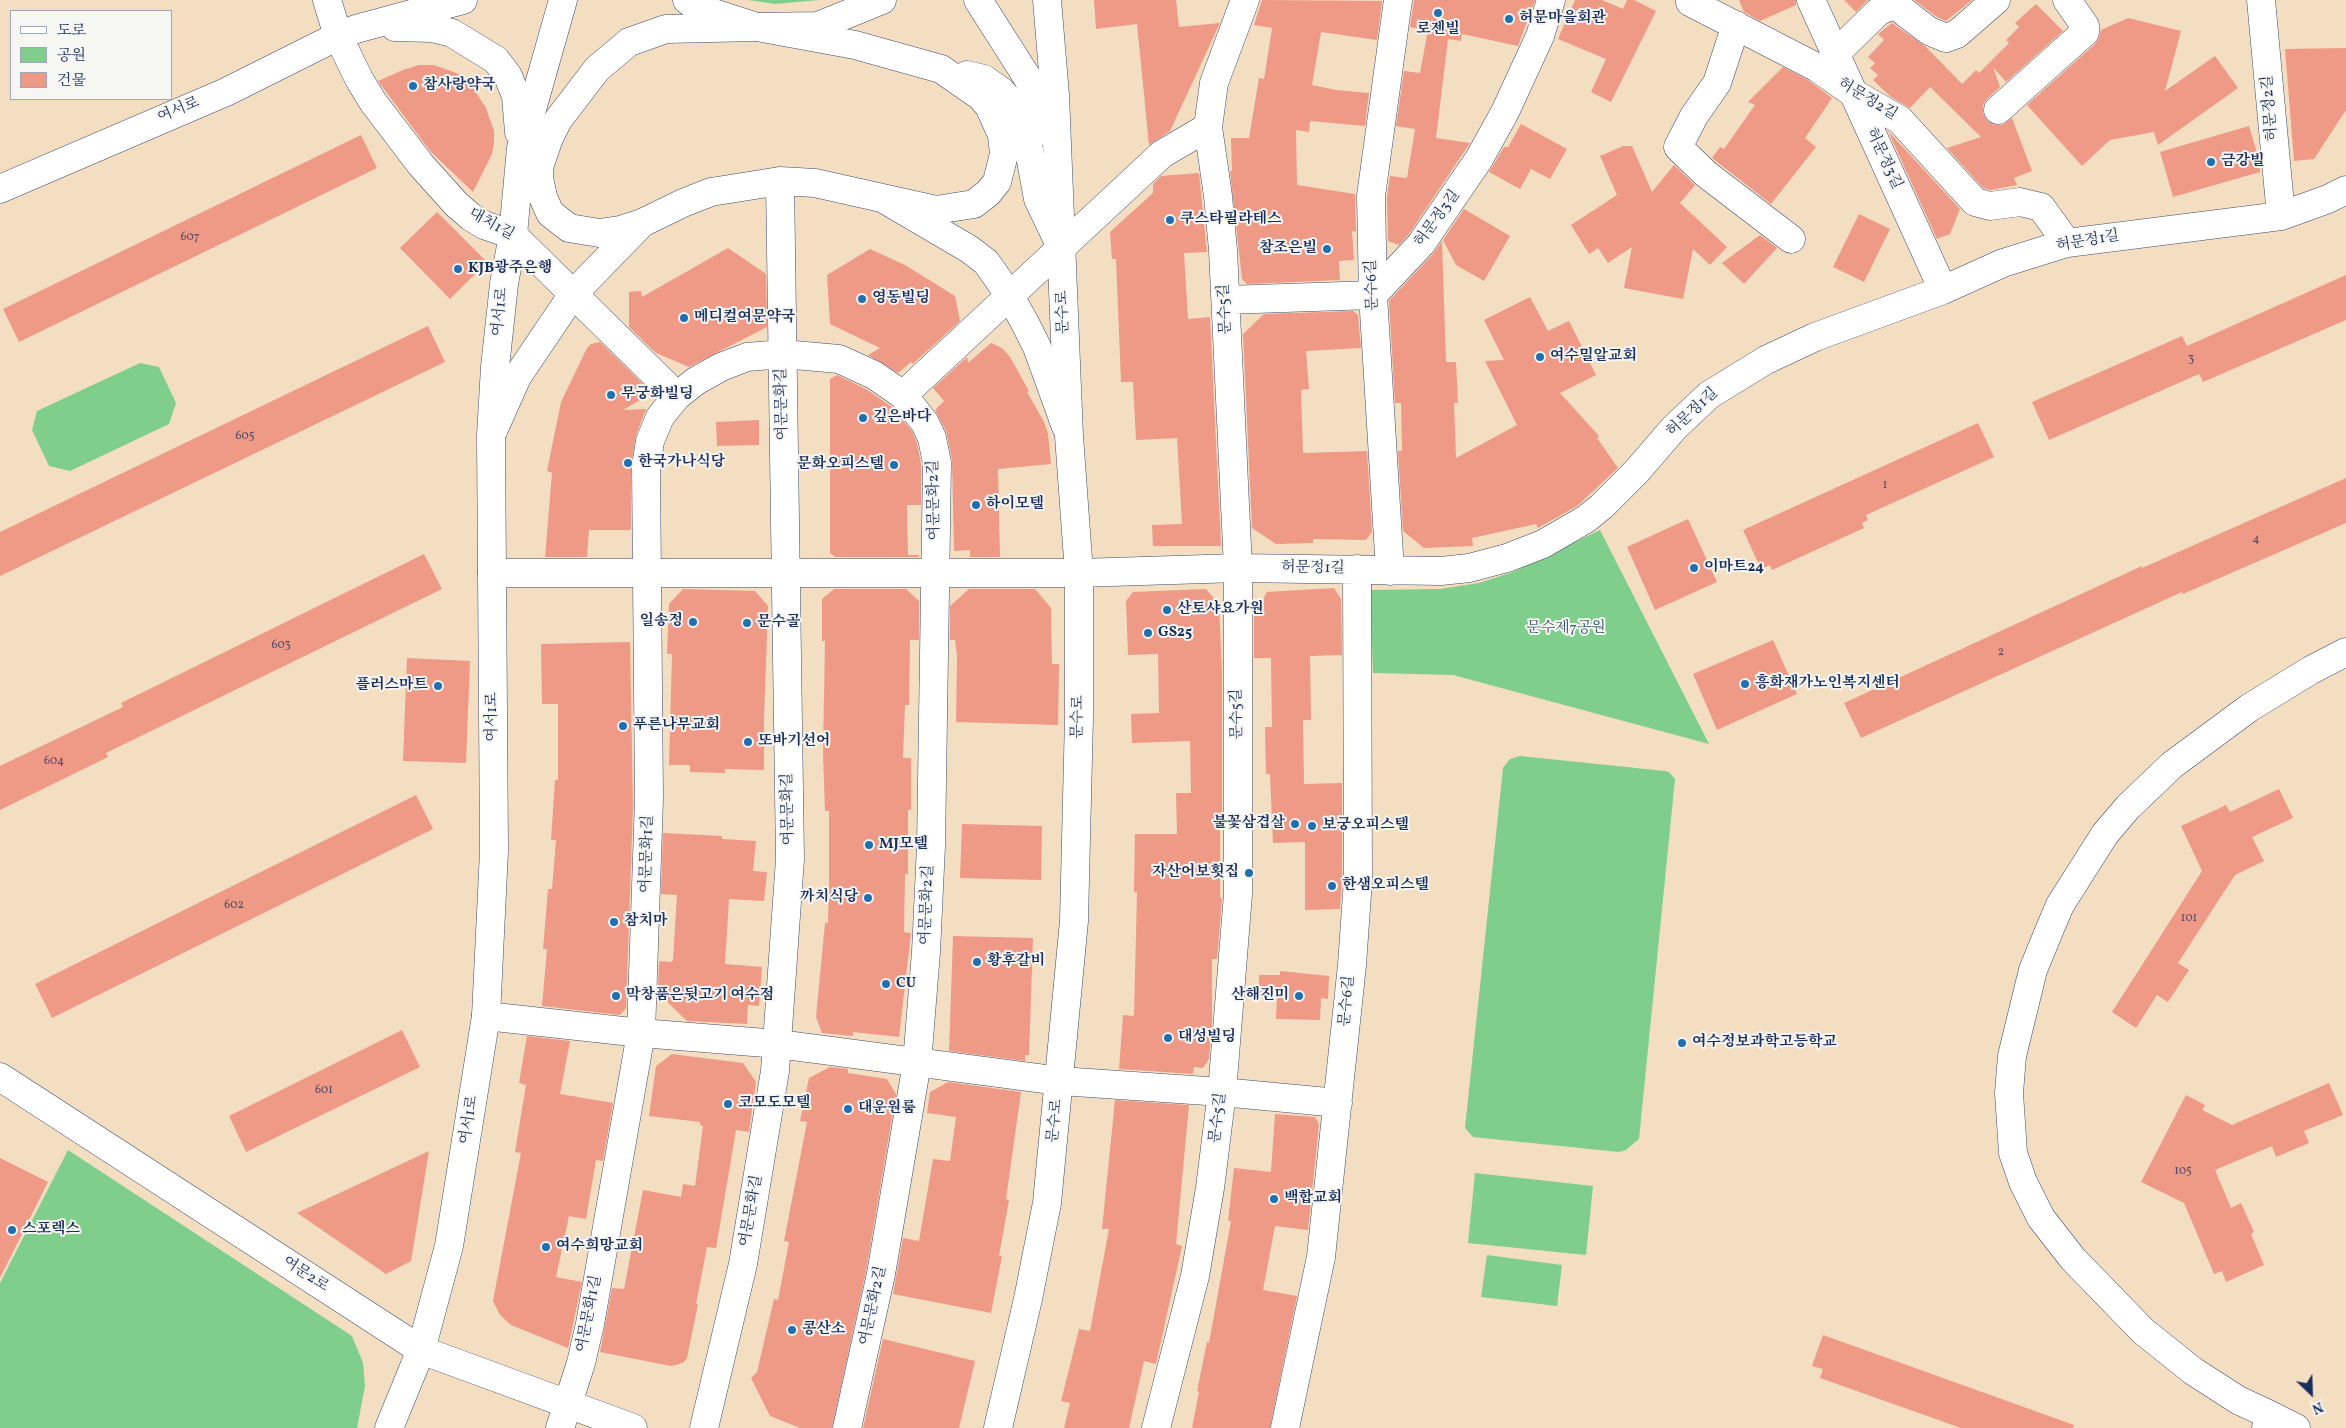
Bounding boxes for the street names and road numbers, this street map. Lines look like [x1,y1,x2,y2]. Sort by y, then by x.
street label: 허문정2길 [2259,74,2283,142]
street label: 허문정2길 [1834,75,1900,125]
street label: 여서로 [155,94,203,128]
street label: 허문정3길 [1861,125,1905,193]
street label: 허문정3길 [1411,187,1465,251]
street label: 대치1길 [465,205,517,245]
street label: 허문정1길 [2055,228,2121,256]
street label: 문수6길 [1363,259,1383,311]
street label: 문수5길 [1216,283,1236,335]
street label: 여서1로 [489,287,513,337]
street label: 문수로 [1054,290,1074,334]
street label: 여문문화길 [773,368,793,440]
street label: 허문정1길 [1664,385,1722,441]
street label: 여문문화2길 [925,460,945,540]
street label: 허문정1길 [1281,559,1345,579]
street label: 문수5길 [1229,689,1247,739]
street label: 여서1로 [484,692,502,742]
street label: 문수로 [1070,695,1088,739]
street label: 여문문화길 [779,773,799,845]
street label: 여문문화1길 [638,815,658,893]
street label: 여문문화2길 [918,864,938,946]
street label: 문수6길 [1337,975,1359,1027]
street label: 문수5길 [1207,1092,1231,1144]
street label: 여서1로 [457,1094,483,1146]
street label: 문수로 [1045,1098,1067,1144]
street label: 여문문화길 [737,1174,767,1248]
street label: 여문2로 [278,1253,332,1297]
street label: 여문문화2길 [857,1265,891,1347]
street label: 여문문화1길 [574,1274,606,1354]

